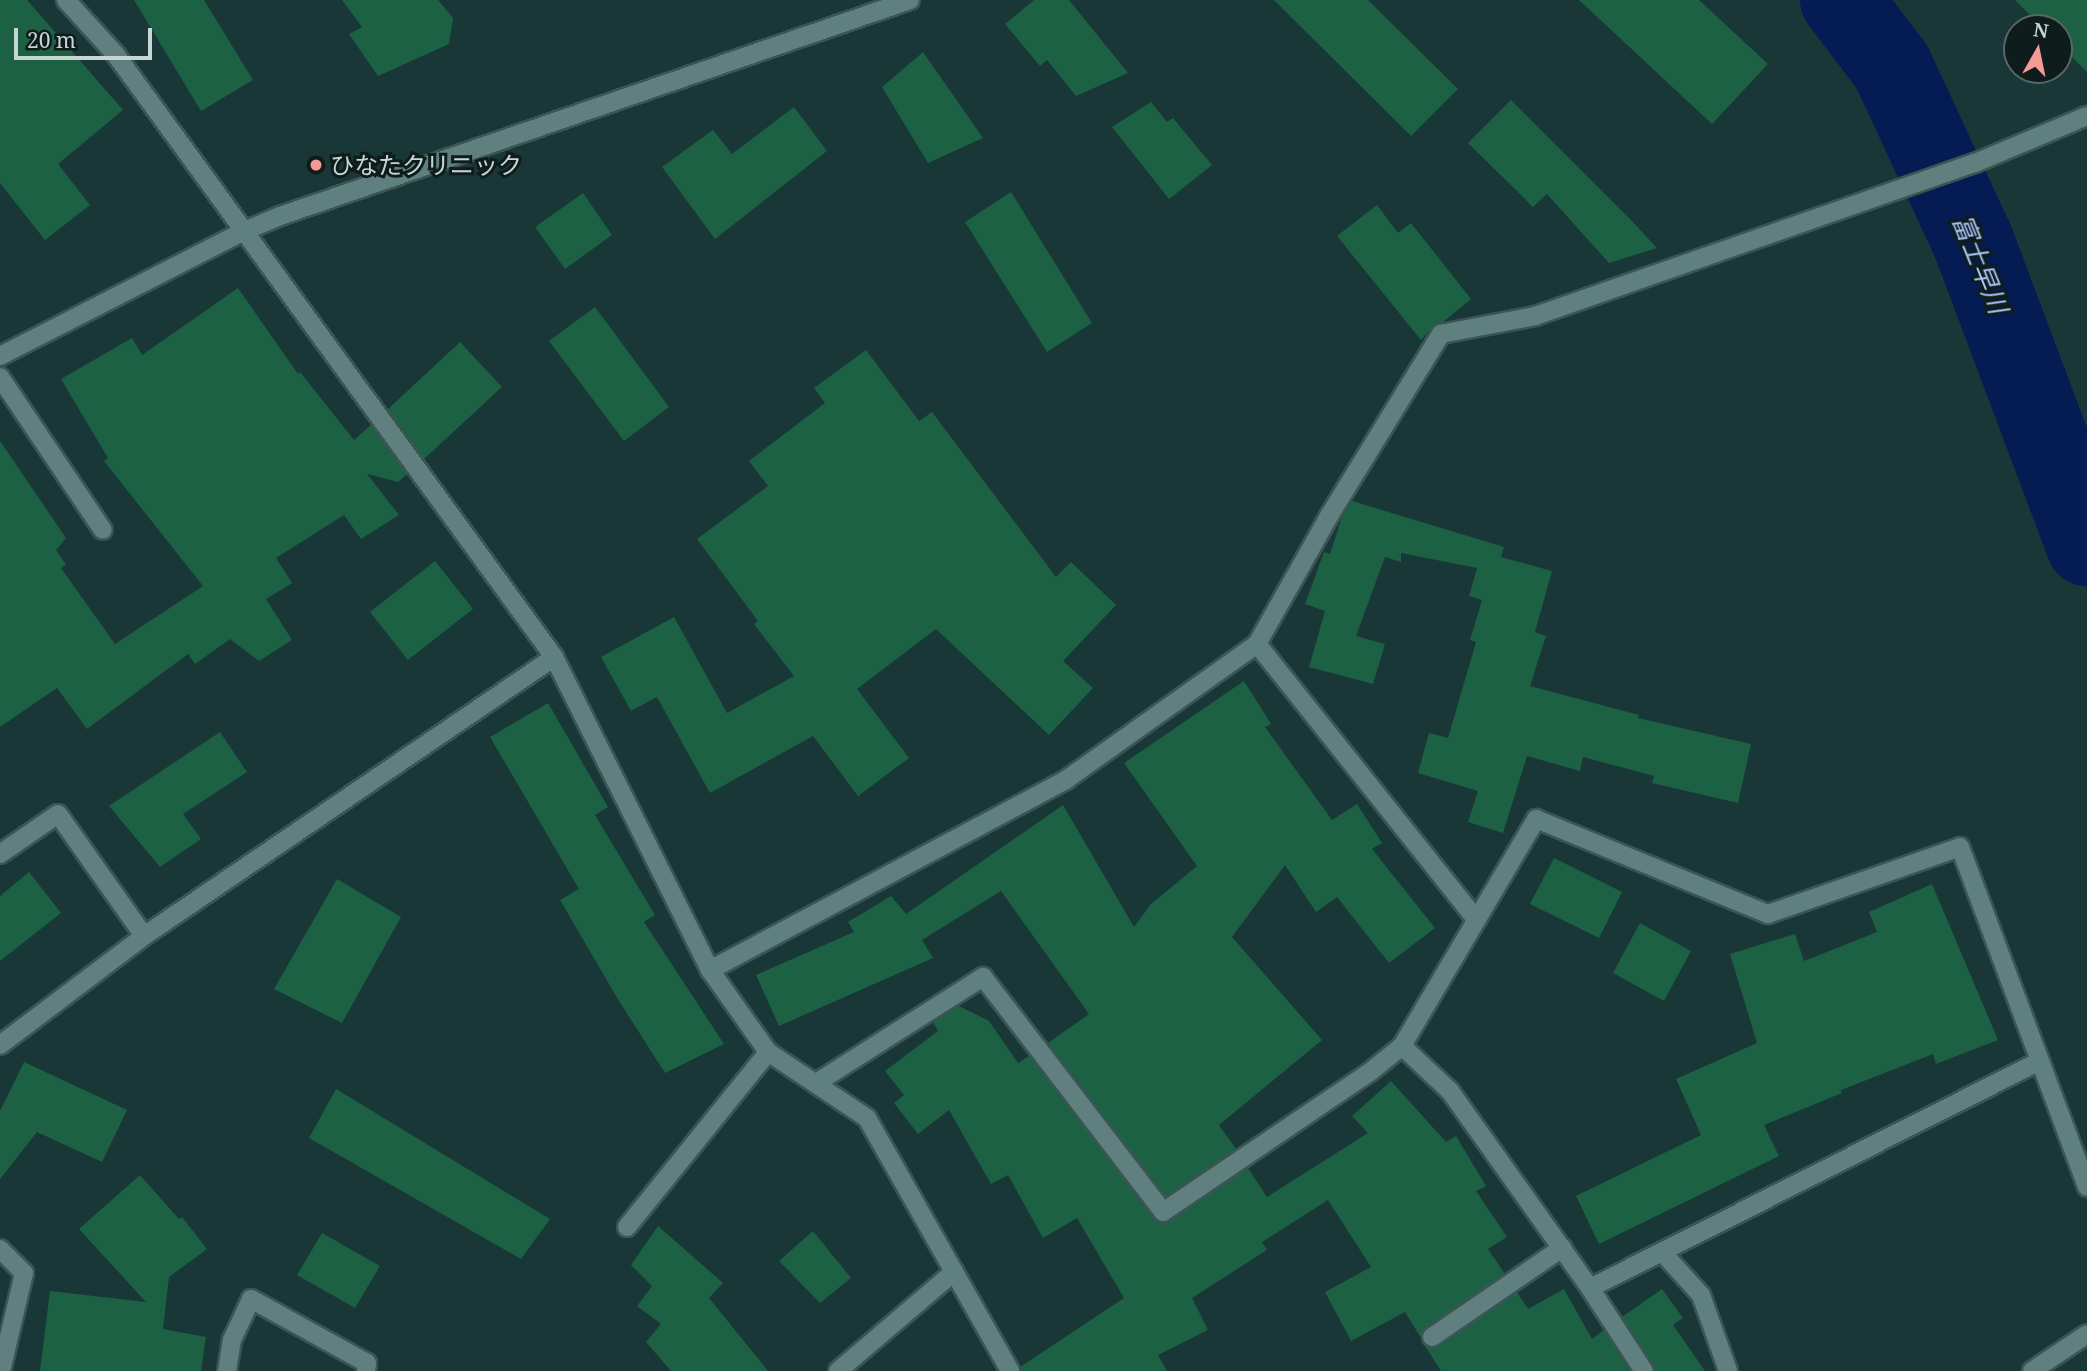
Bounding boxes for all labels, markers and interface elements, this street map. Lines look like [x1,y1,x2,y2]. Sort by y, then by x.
scale bar [18,14,156,58]
north arrow [2003,14,2073,84]
text: N [2032,16,2050,44]
text: 20 m [27,26,76,54]
place label: ひなたクリニック [330,151,522,179]
marker: ひなたクリニック [308,157,324,173]
water label: 富士早川 [1946,210,2014,318]

